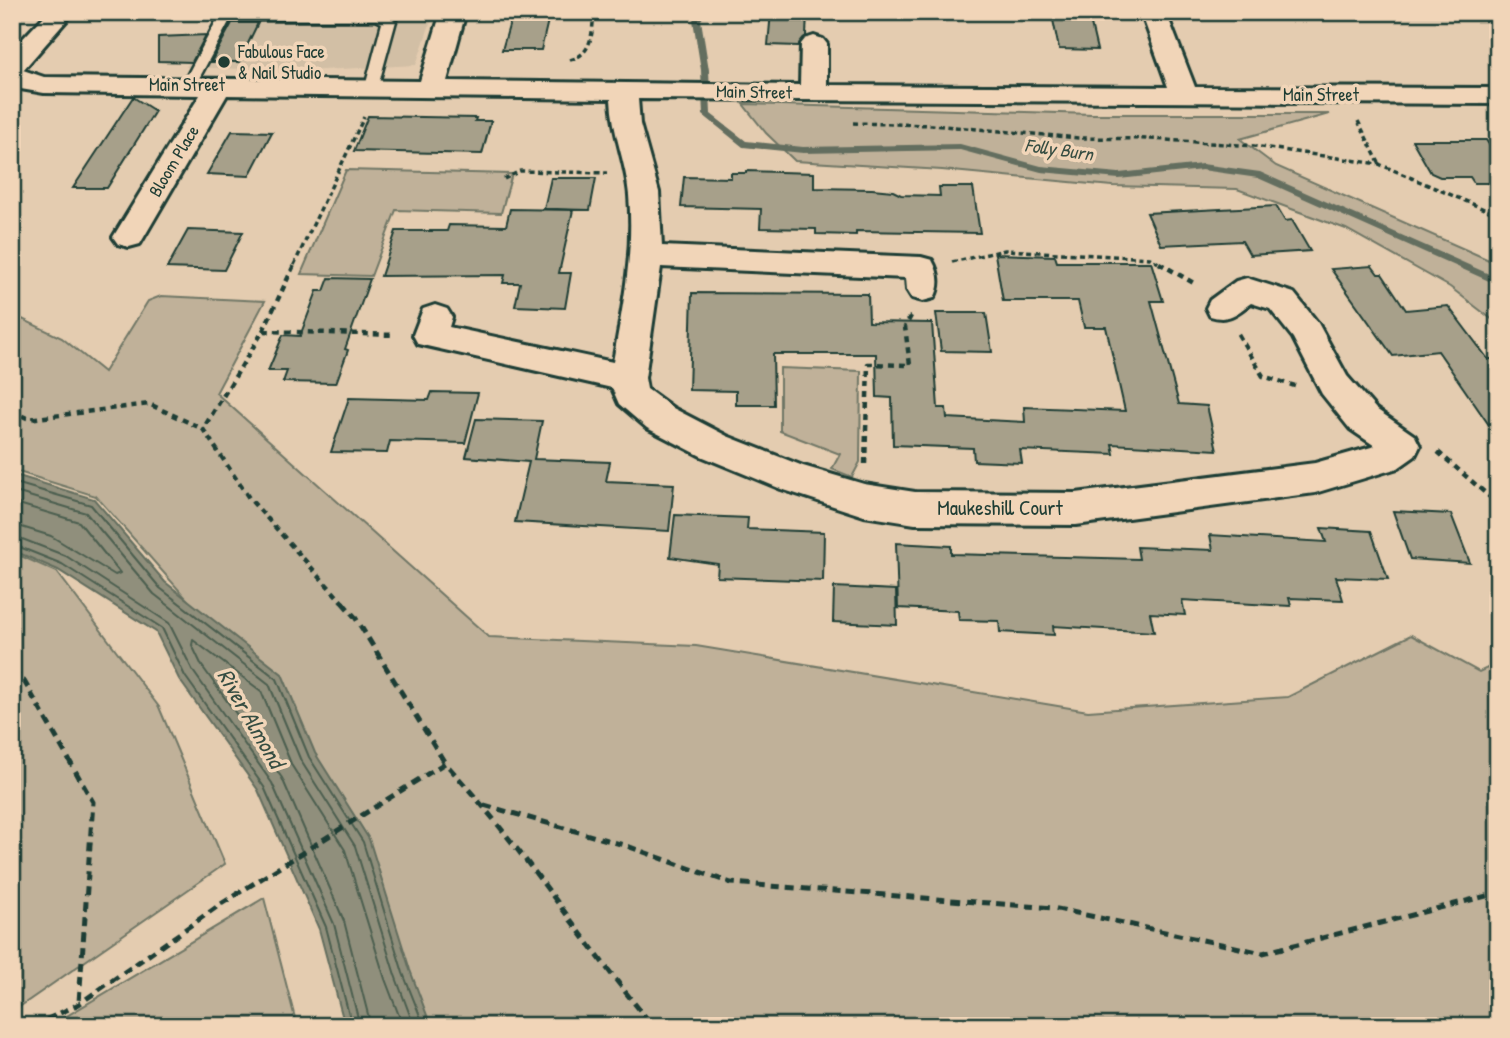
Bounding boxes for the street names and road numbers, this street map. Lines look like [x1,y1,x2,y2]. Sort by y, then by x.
street label: Main Street [149,72,226,97]
street label: Main Street [716,78,793,105]
street label: Main Street [1283,82,1360,107]
street label: Bloom Place [142,120,205,201]
street label: Maukeshill Court [937,493,1063,522]

